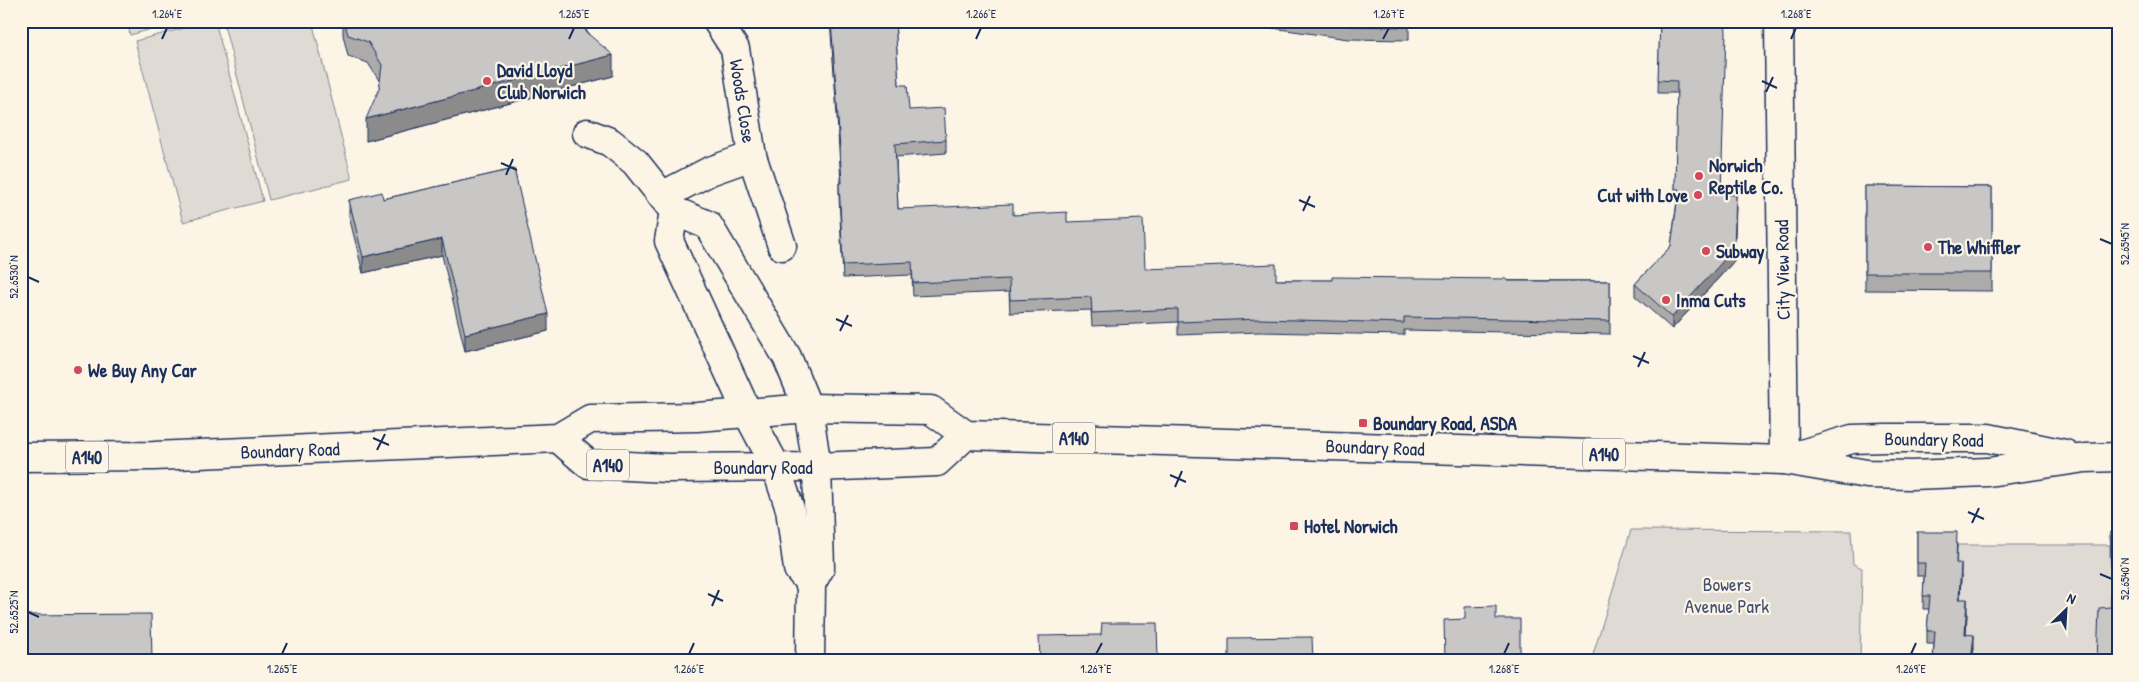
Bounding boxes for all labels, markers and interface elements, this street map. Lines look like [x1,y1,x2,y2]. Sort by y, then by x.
text: 1.264°E [152,5,183,22]
text: 1.265°E [559,5,590,22]
text: 1.266°E [966,5,997,22]
text: 1.267°E [1373,5,1405,22]
text: 1.268°E [1781,5,1812,22]
place label: David Lloyd Club Norwich [497,57,586,105]
street label: Woods Close [724,57,762,145]
marker: David Lloyd Club Norwich [481,75,493,87]
place label: Norwich Reptile Co. [1709,152,1783,201]
marker: Norwich Reptile Co. [1693,170,1705,182]
place label: Cut with Love [1597,182,1688,208]
marker: Cut with Love [1692,189,1704,201]
street label: City View Road [1768,219,1796,320]
text: 52.6545°N [2116,223,2133,265]
place label: The Whiffler [1937,234,2021,260]
place label: Subway [1716,238,1764,265]
marker: The Whiffler [1922,241,1934,253]
marker: Subway [1700,245,1712,257]
text: 52.6530°N [5,255,22,299]
place label: Inma Cuts [1676,287,1746,313]
marker: Inma Cuts [1660,294,1672,306]
place label: We Buy Any Car [88,357,197,384]
marker: We Buy Any Car [72,364,84,376]
place label: Boundary Road, ASDA [1373,410,1517,437]
marker: Boundary Road, ASDA [1357,417,1369,429]
road number: A140 [1053,422,1095,453]
street label: Boundary Road [1884,425,1984,453]
street label: Boundary Road [1325,432,1426,462]
street label: Boundary Road [240,435,341,465]
road number: A140 [1583,438,1625,469]
road number: A140 [66,442,108,472]
road number: A140 [587,450,629,480]
street label: Boundary Road [713,454,813,480]
place label: Hotel Norwich [1304,513,1398,539]
marker: Hotel Norwich [1288,520,1300,532]
text: 52.6540°N [2116,558,2133,600]
park label: Bowers Avenue Park [1685,571,1769,619]
north arrow [2042,584,2092,634]
text: N [2064,588,2080,608]
text: 52.6525°N [5,591,22,633]
text: 1.265°E [267,660,298,677]
text: 1.266°E [674,660,705,677]
text: 1.267°E [1080,660,1112,677]
text: 1.268°E [1489,660,1520,677]
text: 1.269°E [1896,660,1927,677]

